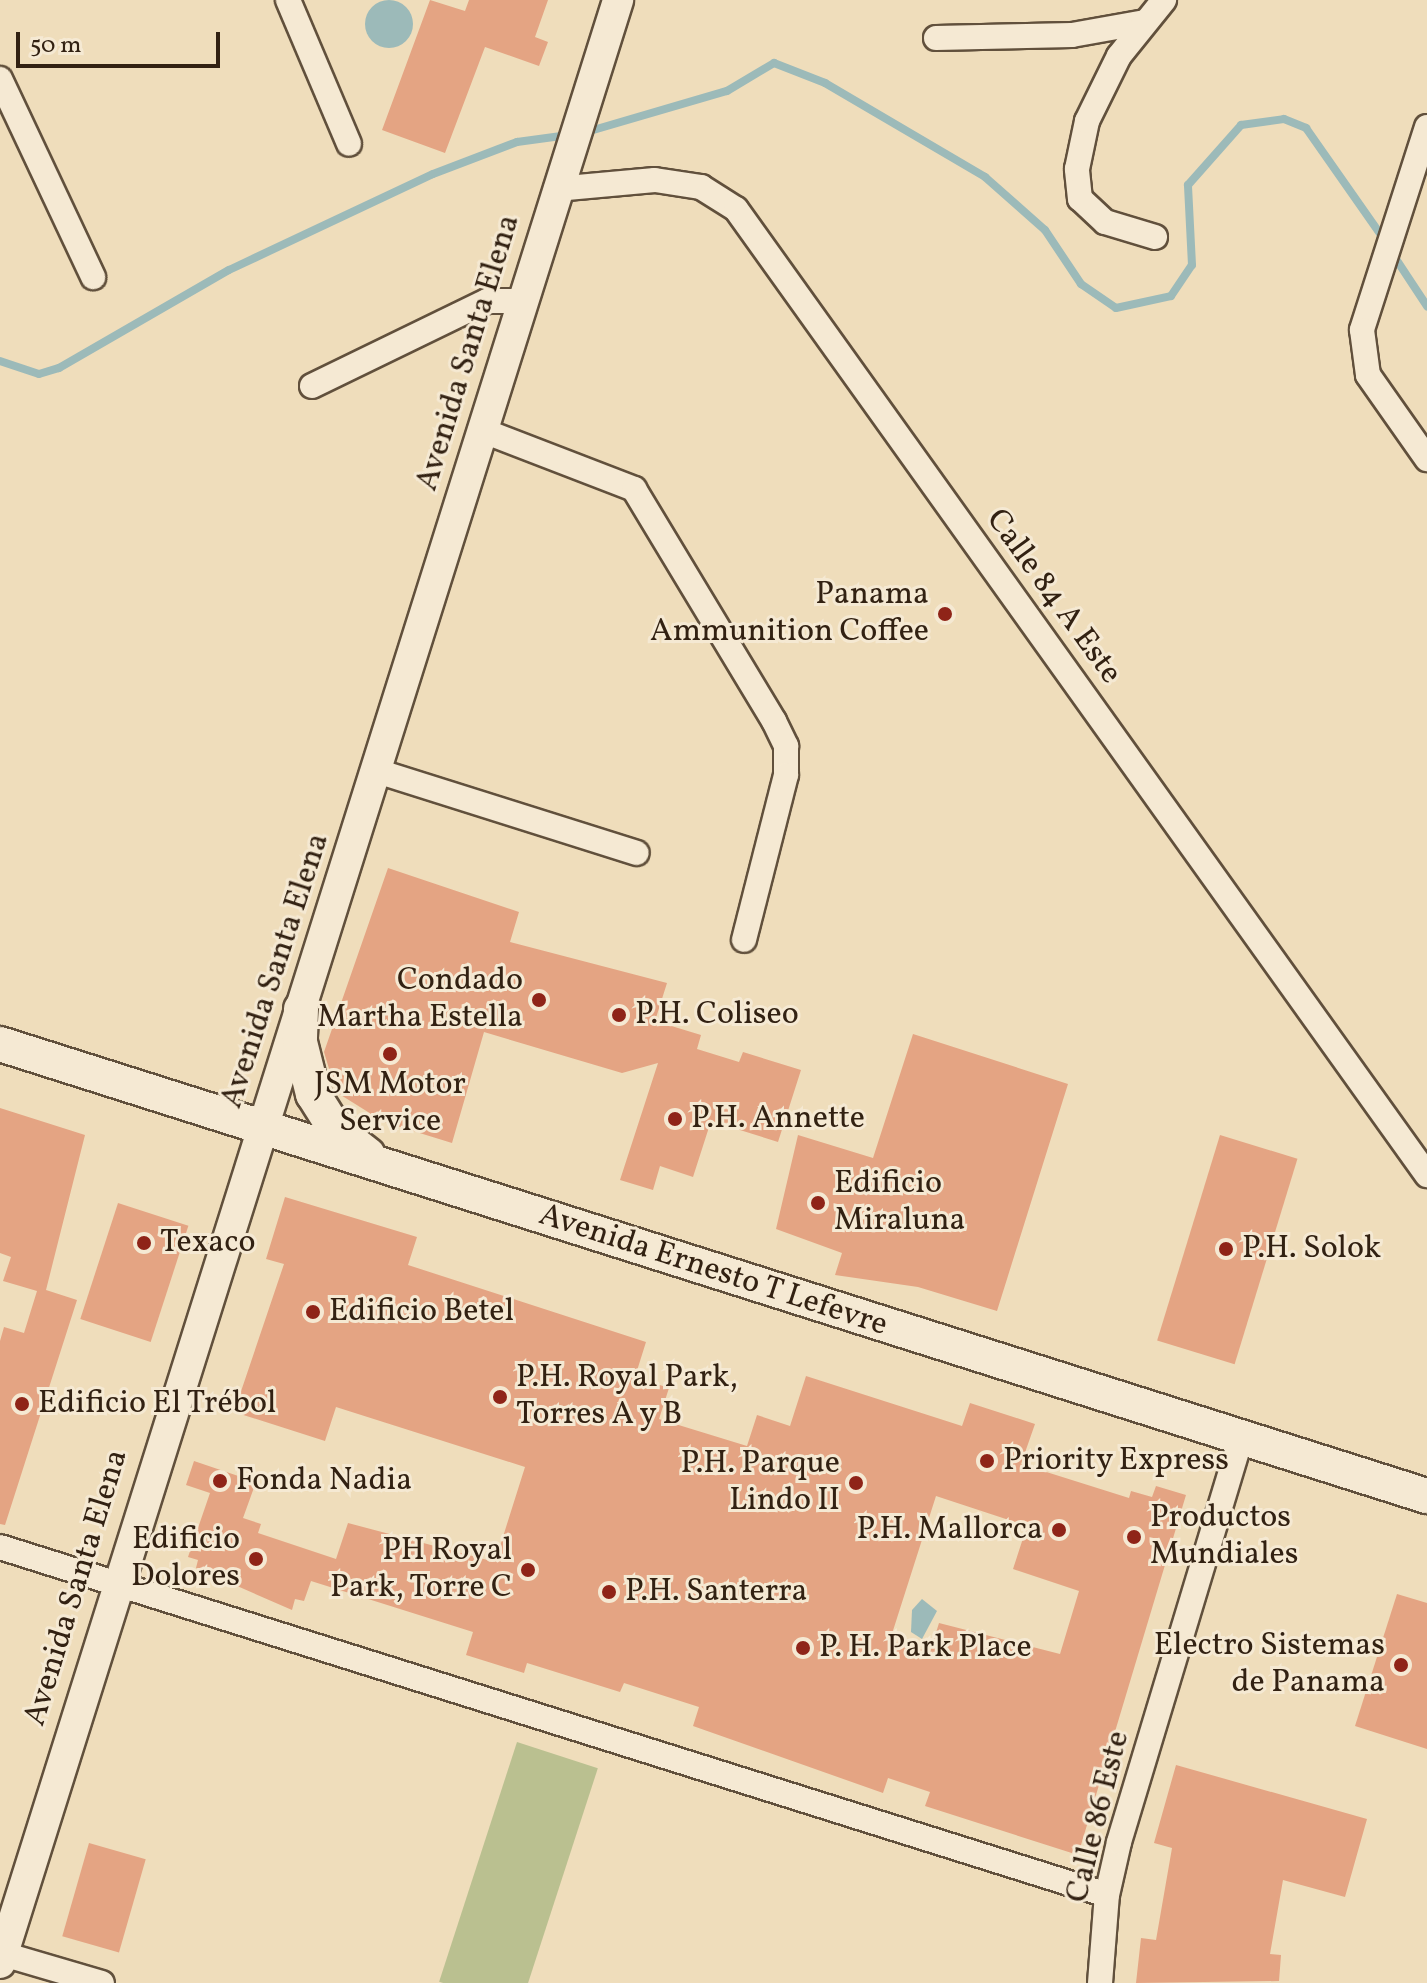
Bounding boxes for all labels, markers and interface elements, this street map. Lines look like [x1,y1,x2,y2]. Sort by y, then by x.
scale bar [20,16,224,66]
text: 50 m [30,29,82,63]
street label: Avenida Santa Elena [409,210,529,496]
street label: Calle 84 A Este [977,502,1129,692]
place label: Panama Ammunition Coffee [650,577,929,652]
marker: Panama Ammunition Coffee [936,605,954,623]
street label: Avenida Santa Elena [213,829,339,1113]
place label: Condado Martha Estella [317,963,523,1038]
marker: Condado Martha Estella [530,991,548,1009]
place label: P.H. Coliseo [635,996,799,1034]
marker: P.H. Coliseo [610,1006,628,1024]
marker: JSM Motor Service [381,1045,399,1063]
place label: JSM Motor Service [314,1067,466,1142]
place label: P.H. Annette [691,1100,865,1138]
marker: P.H. Annette [666,1110,684,1128]
place label: Edificio Miraluna [834,1166,965,1241]
marker: Edificio Miraluna [809,1194,827,1212]
street label: Avenida Ernesto T Lefevre [533,1196,893,1346]
place label: Texaco [160,1224,256,1262]
place label: P.H. Solok [1242,1230,1381,1268]
marker: Texaco [135,1234,153,1252]
marker: P.H. Solok [1217,1240,1235,1258]
place label: Edificio Betel [329,1293,514,1331]
marker: Edificio Betel [304,1303,322,1321]
place label: P.H. Royal Park, Torres A y B [516,1360,738,1435]
place label: Edificio El Trébol [38,1385,277,1423]
marker: P.H. Royal Park, Torres A y B [491,1388,509,1406]
marker: Edificio El Trébol [13,1395,31,1413]
place label: Priority Express [1003,1442,1230,1480]
street label: Avenida Santa Elena [17,1445,137,1731]
place label: P.H. Parque Lindo II [680,1446,840,1521]
marker: Priority Express [978,1452,996,1470]
place label: Fonda Nadia [236,1462,412,1500]
marker: Fonda Nadia [211,1472,229,1490]
marker: P.H. Parque Lindo II [847,1474,865,1492]
place label: Productos Mundiales [1150,1500,1298,1575]
place label: P.H. Mallorca [856,1511,1043,1549]
marker: P.H. Mallorca [1050,1521,1068,1539]
place label: Edificio Dolores [131,1522,240,1597]
marker: Productos Mundiales [1125,1528,1143,1546]
place label: PH Royal Park, Torre C [329,1533,512,1608]
marker: Edificio Dolores [247,1550,265,1568]
marker: PH Royal Park, Torre C [519,1561,537,1579]
place label: P.H. Santerra [625,1573,808,1611]
marker: P.H. Santerra [600,1583,618,1601]
place label: Electro Sistemas de Panama [1154,1628,1385,1703]
place label: P. H. Park Place [819,1629,1032,1667]
marker: P. H. Park Place [794,1639,812,1657]
marker: Electro Sistemas de Panama [1392,1656,1410,1674]
street label: Calle 86 Este [1059,1727,1139,1907]

